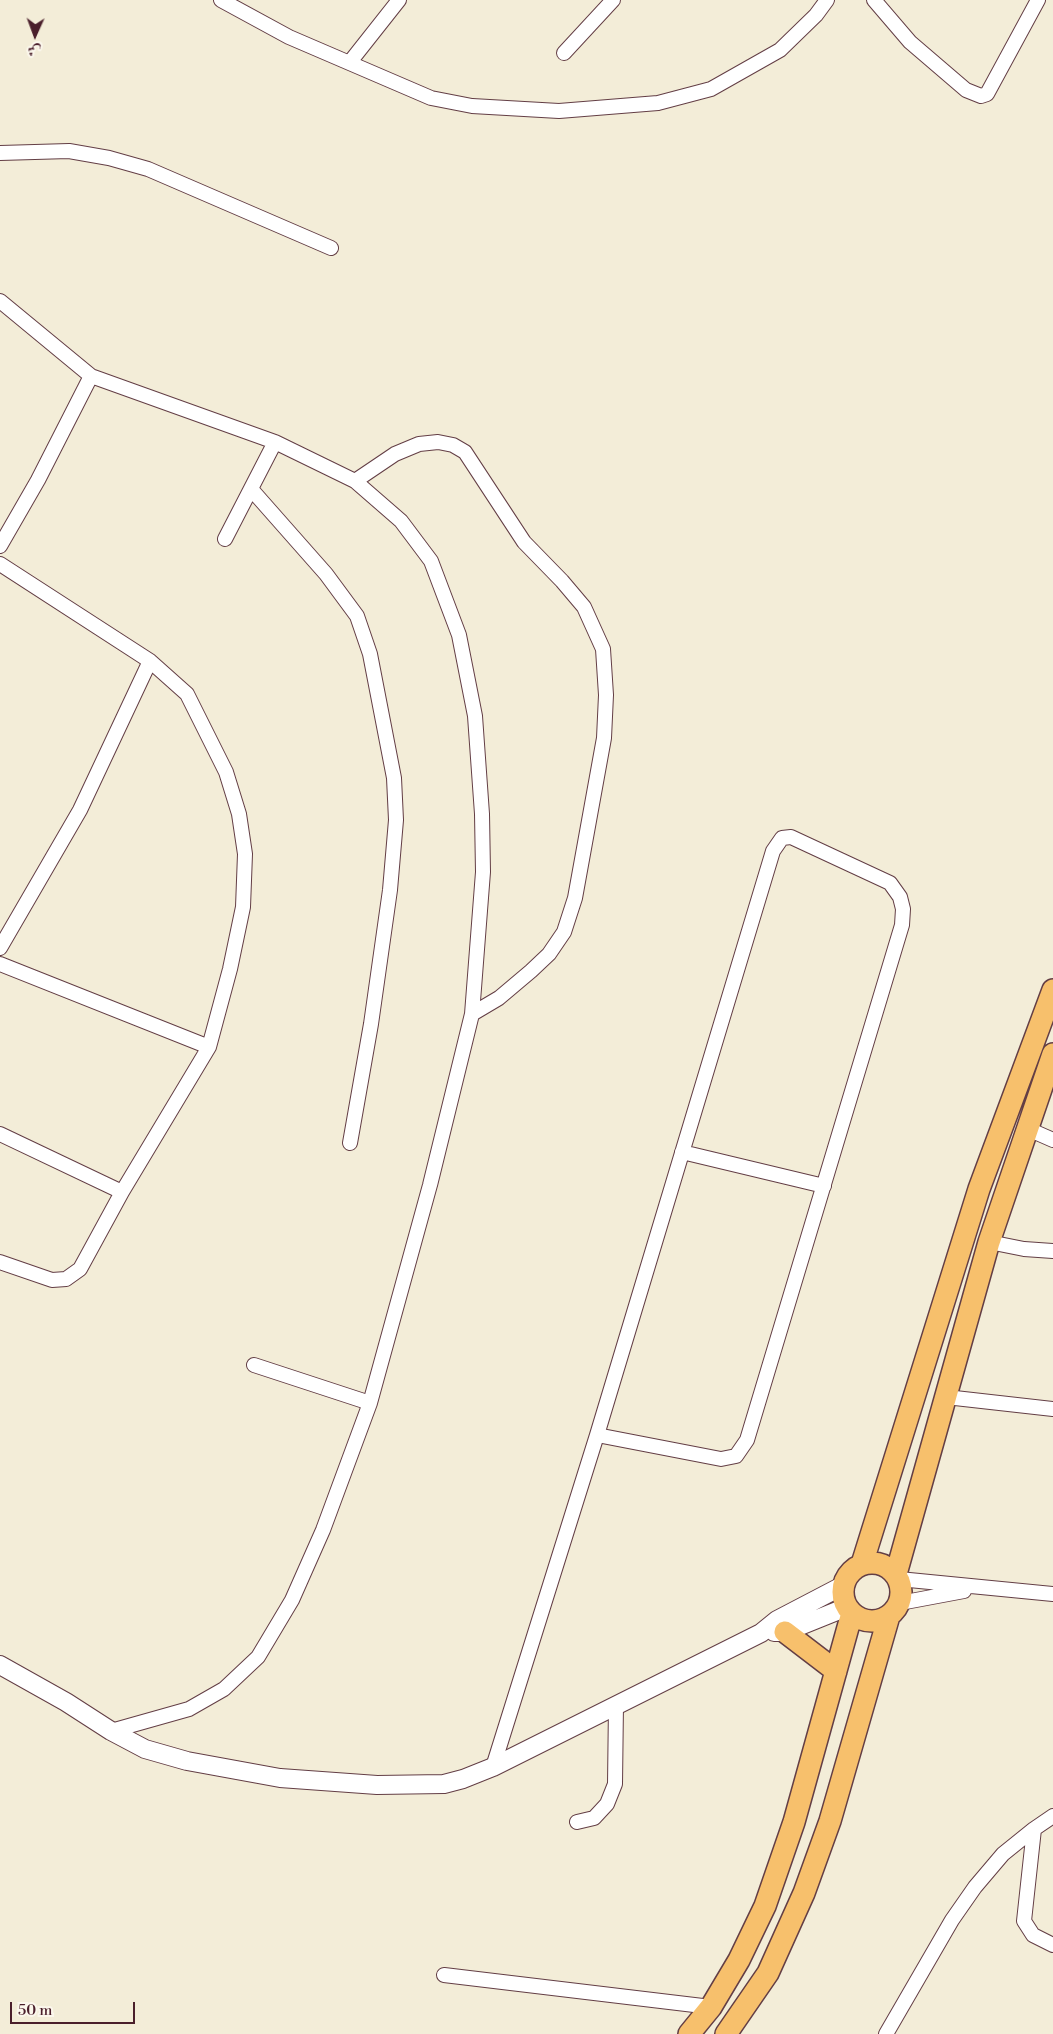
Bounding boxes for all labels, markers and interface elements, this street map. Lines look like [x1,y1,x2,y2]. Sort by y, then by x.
north arrow [10,10,60,60]
text: ش [27,41,42,59]
scale bar [12,1992,138,2024]
text: 50 m [18,2001,52,2020]

